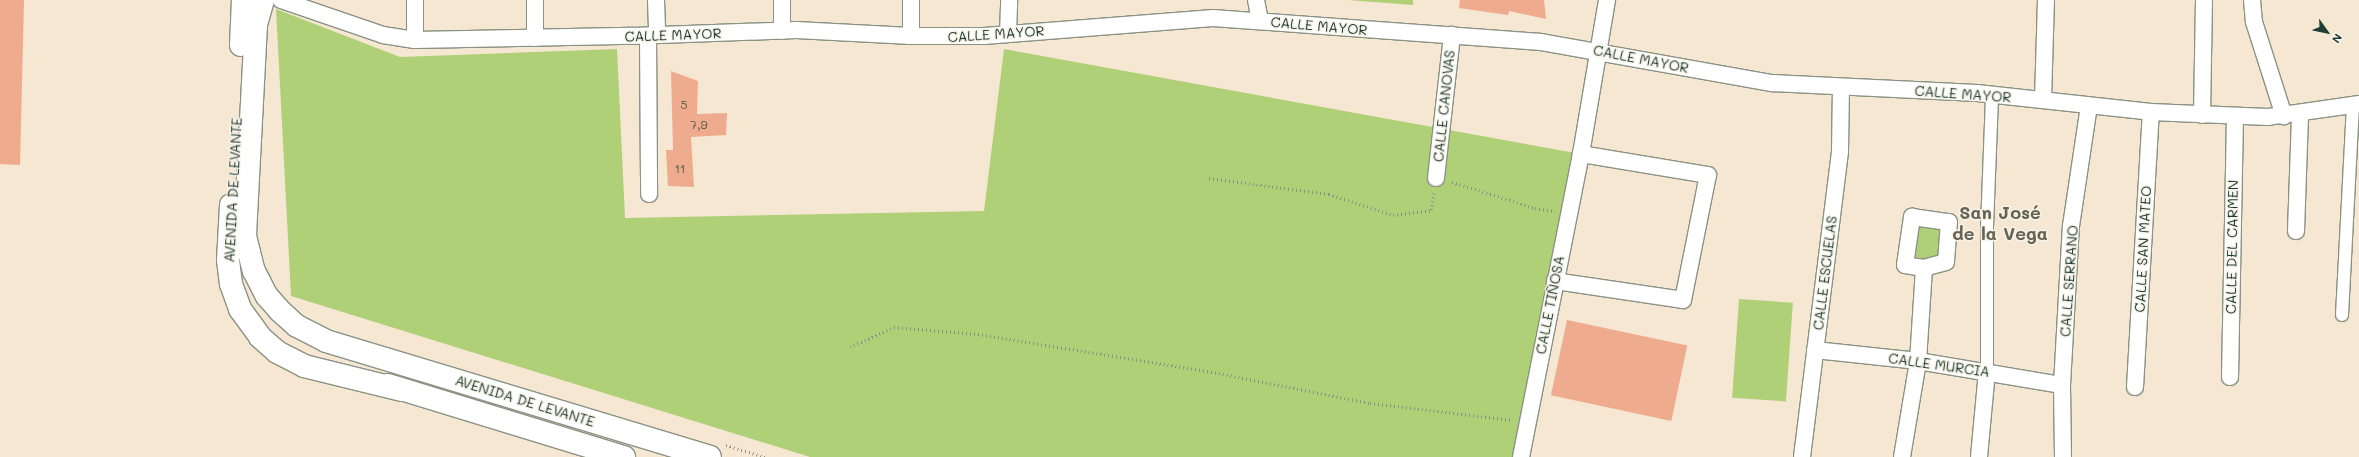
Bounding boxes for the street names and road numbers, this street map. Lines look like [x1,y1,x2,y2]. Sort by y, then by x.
street label: CALLE MAYOR [1270,13,1368,39]
street label: CALLE MAYOR [947,22,1045,46]
street label: CALLE MAYOR [624,25,722,45]
street label: CALLE MAYOR [1592,42,1690,76]
street label: CALLE CANOVAS [1430,49,1458,163]
street label: CALLE MAYOR [1914,82,2012,106]
street label: AVENIDA DE LEVANTE [221,117,245,263]
street label: CALLE DEL CARMEN [2222,180,2242,314]
street label: CALLE SAN MATEO [2131,185,2155,313]
street label: CALLE ESCUELAS [1810,215,1840,331]
street label: CALLE SERRANO [2057,225,2081,337]
street label: CALLE TIÑOSA [1532,254,1568,356]
street label: CALLE MURCIA [1887,350,1991,380]
street label: AVENIDA DE LEVANTE [453,372,597,430]

